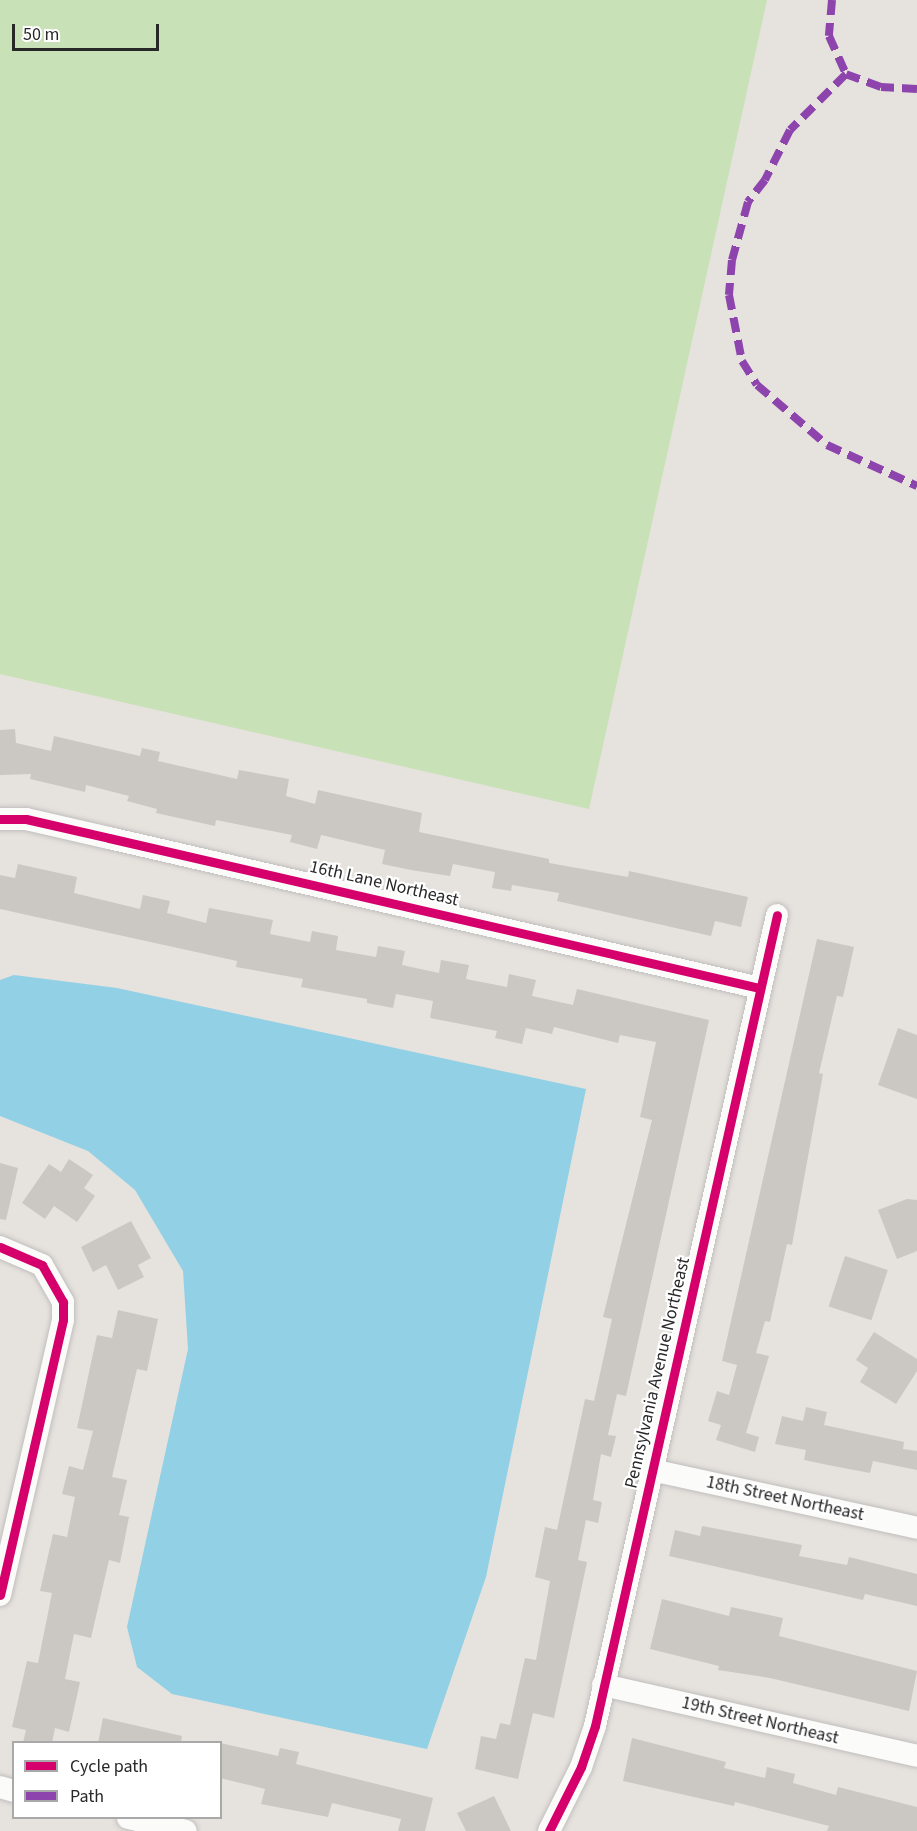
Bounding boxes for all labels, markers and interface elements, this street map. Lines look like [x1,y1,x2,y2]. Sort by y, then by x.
scale bar [15,12,162,50]
text: 50 m [23,22,59,47]
street label: 16th Lane Northeast [307,856,461,912]
street label: Pennsylvania Avenue Northeast [621,1255,695,1491]
street label: 18th Street Northeast [704,1472,866,1526]
street label: 19th Street Northeast [679,1692,841,1750]
legend [12,1741,222,1819]
text: Cycle path [70,1754,148,1779]
text: Path [70,1784,104,1809]

